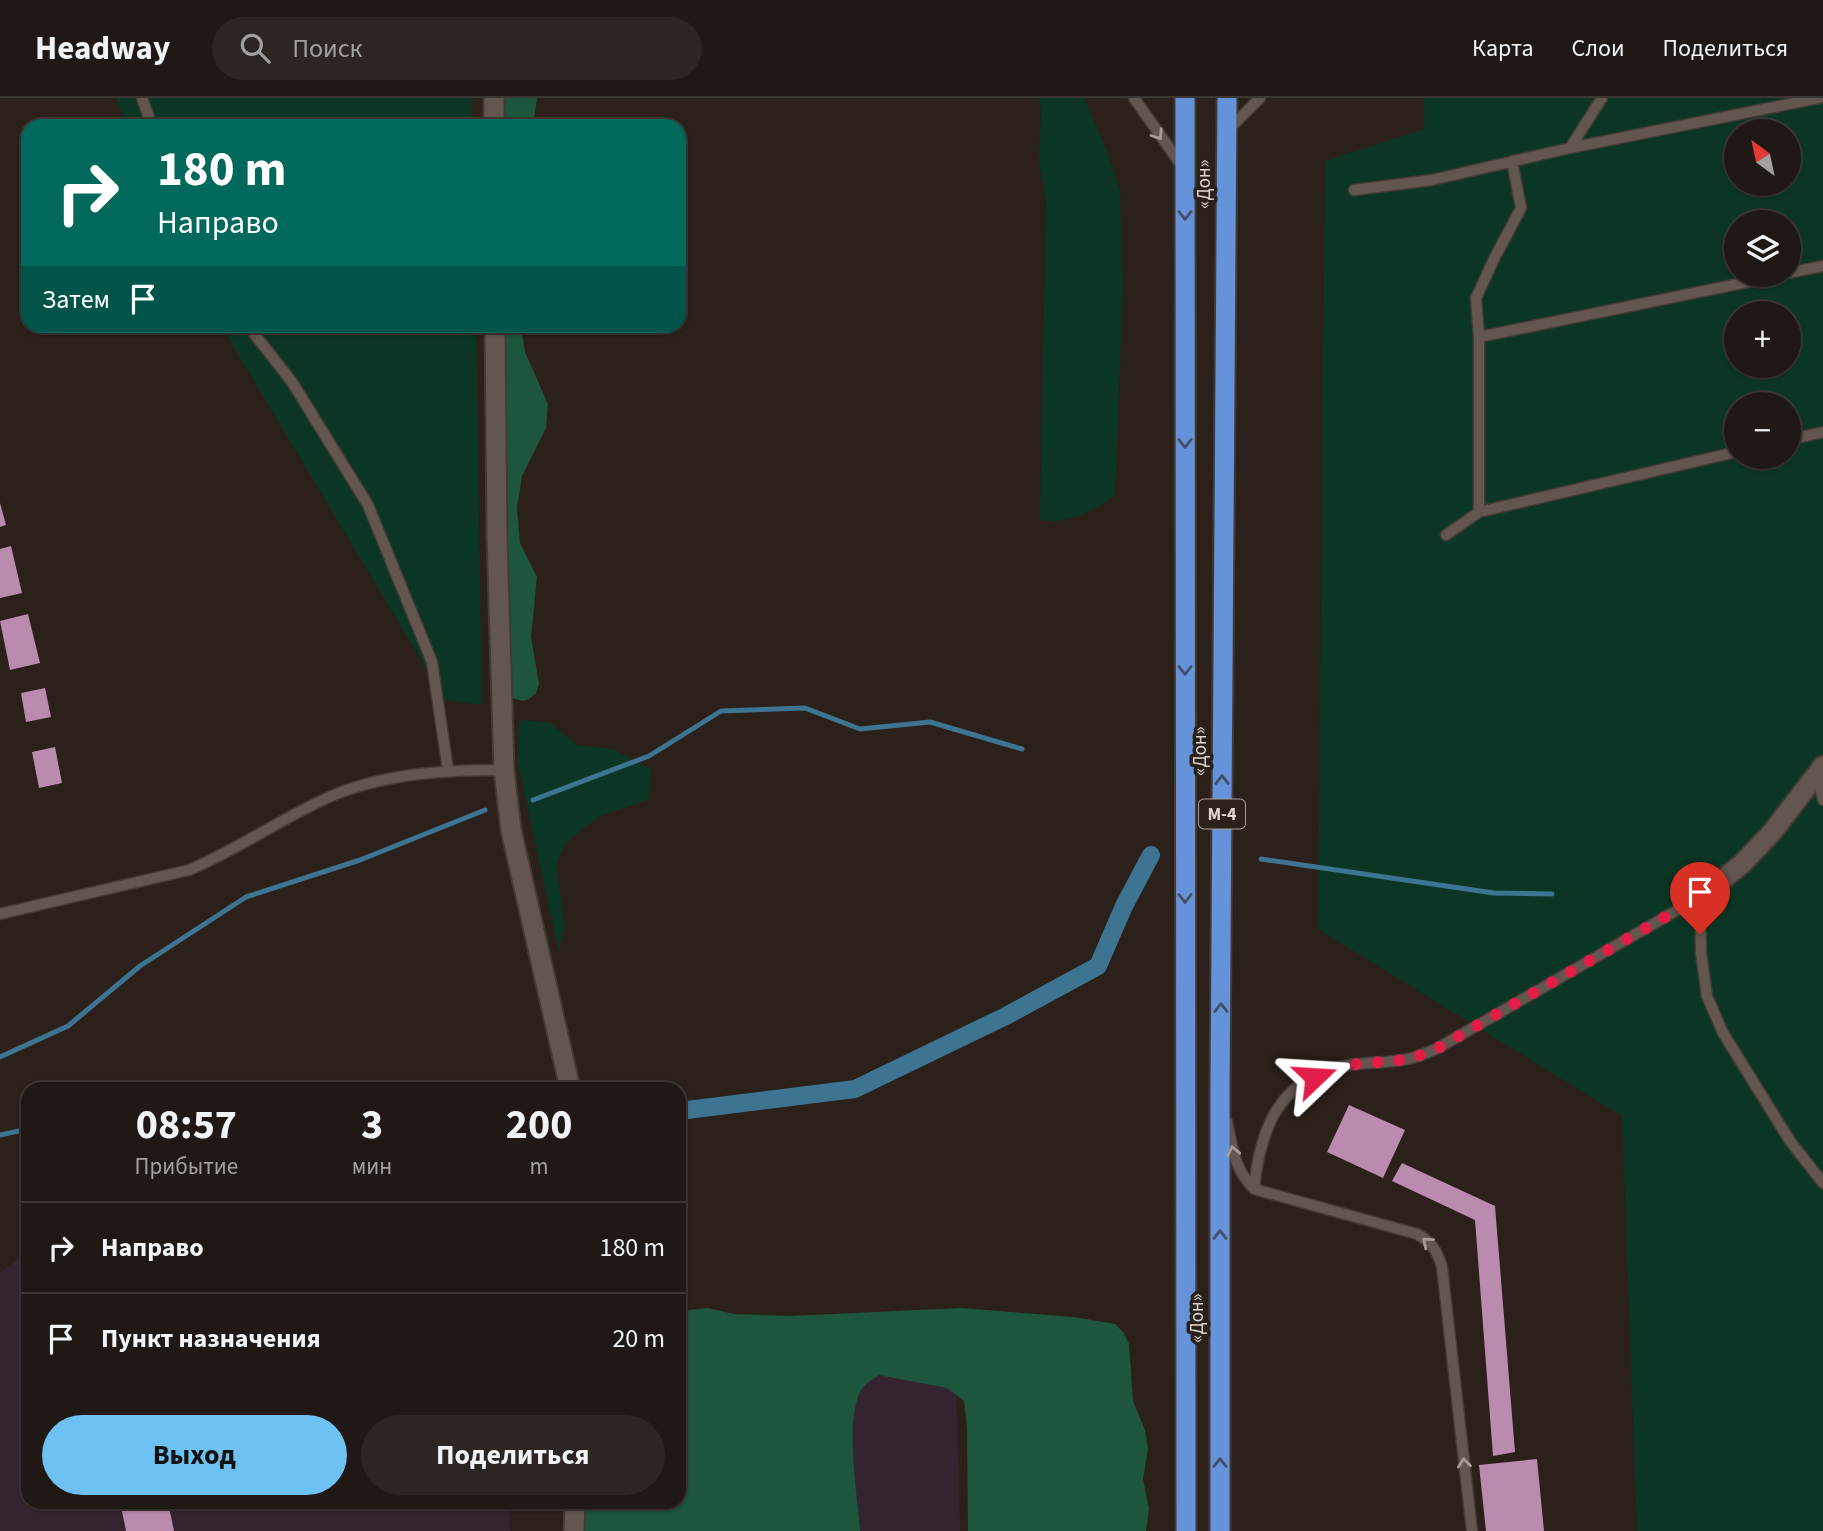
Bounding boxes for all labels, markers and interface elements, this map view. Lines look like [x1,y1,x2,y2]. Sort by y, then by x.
search box [212,17,702,80]
text: Headway [35,25,170,72]
icon: search [236,29,274,67]
text: Поиск [292,30,362,67]
text: Карта [1472,31,1534,66]
text: Слои [1572,31,1625,66]
text: Поделиться [1663,31,1788,66]
north arrow [1724,119,1801,196]
map controls [1724,119,1801,469]
one-way arrow [1150,127,1163,140]
text: 180 m [157,135,286,205]
icon: right [42,147,133,238]
street label: «Дон» [1191,159,1218,209]
text: Направо [157,200,279,246]
one-way arrow [1177,210,1193,221]
button: layers [1724,210,1801,287]
icon: arrive [124,280,162,318]
text: Затем [42,281,110,318]
button: + [1724,301,1801,378]
button: − [1724,392,1801,469]
one-way arrow [1177,438,1193,448]
one-way arrow [1177,665,1193,676]
street label: «Дон» [1187,726,1214,776]
one-way arrow [1214,775,1230,785]
road number: М-4 [1199,800,1245,828]
pin [1670,862,1730,934]
icon: arrive [1681,873,1719,911]
one-way arrow [1177,893,1193,903]
one-way arrow [1213,1002,1229,1013]
position arrow [1278,1040,1352,1114]
text: 08:57 [136,1095,237,1155]
text: 3 [361,1095,383,1155]
text: 200 [506,1095,572,1155]
one-way arrow [1227,1145,1242,1157]
text: Прибытие [135,1150,238,1183]
text: мин [352,1150,392,1183]
text: m [530,1150,549,1183]
icon: right [42,1229,80,1267]
text: Направо [101,1229,204,1266]
text: 180 m [599,1229,665,1266]
one-way arrow [1212,1230,1228,1240]
one-way arrow [1423,1238,1435,1251]
street label: «Дон» [1184,1293,1211,1343]
icon: arrive [42,1320,80,1358]
text: Пункт назначения [101,1320,321,1357]
text: 20 m [612,1320,665,1357]
button: Выход [42,1415,347,1495]
button: Поделиться [361,1415,665,1495]
one-way arrow [1212,1457,1228,1468]
one-way arrow [1457,1457,1472,1468]

